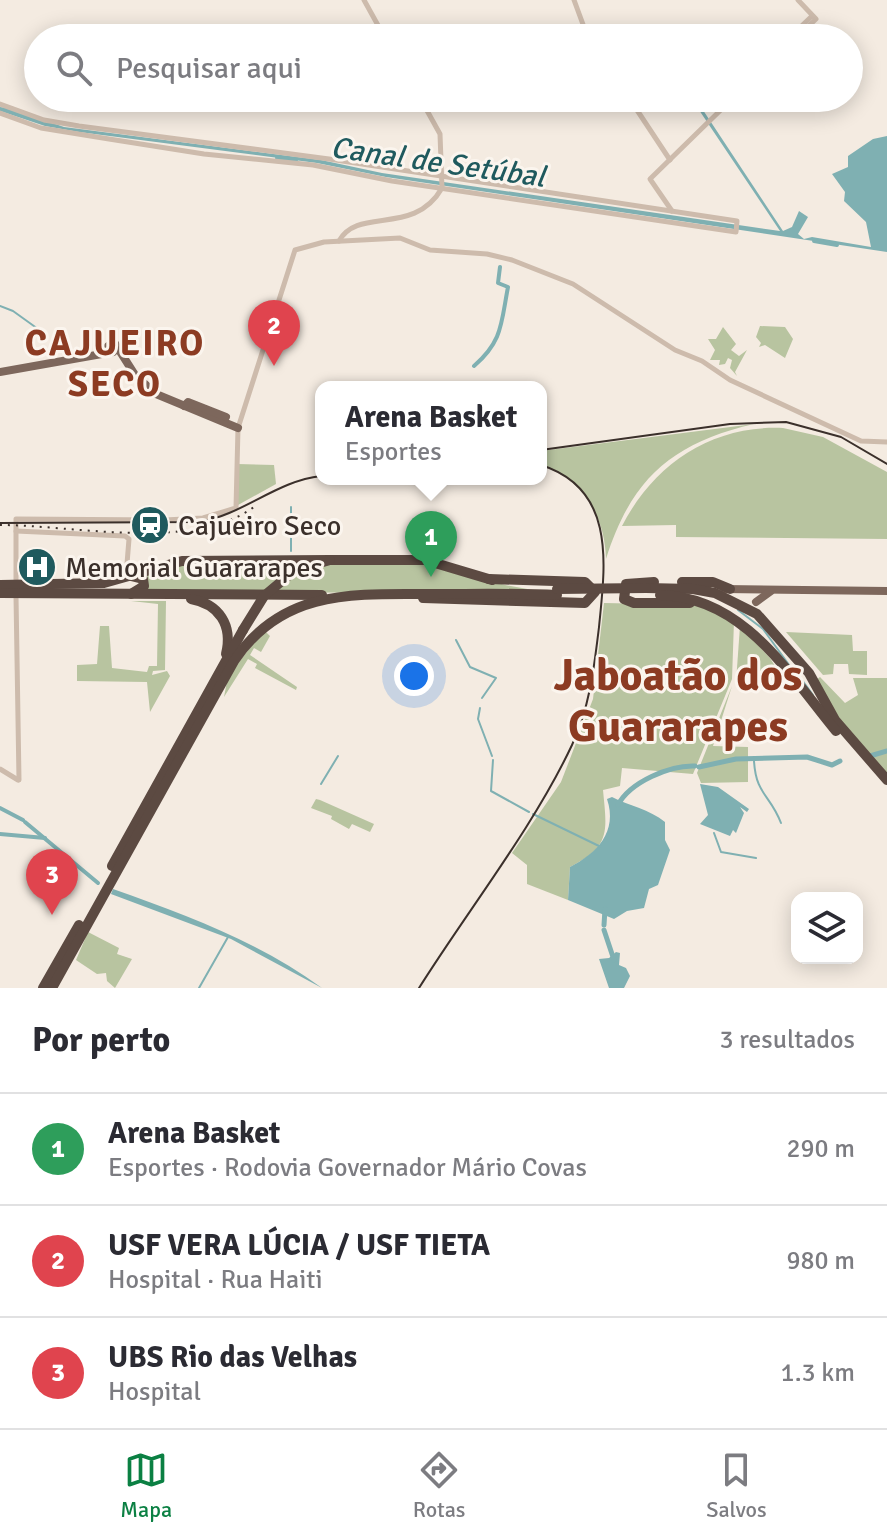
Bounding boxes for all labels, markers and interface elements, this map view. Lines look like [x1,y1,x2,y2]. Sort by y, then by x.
search box [24,24,863,112]
icon: search [52,46,96,90]
text: Pesquisar aqui [116,50,302,87]
water label: Canal de Setúbal [328,129,550,196]
pin: 2 [248,300,300,366]
district label: CAJUEIRO SECO [25,321,205,407]
popup [315,381,547,485]
text: Arena Basket [345,399,517,436]
text: Esportes [345,436,442,468]
station icon: Cajueiro Seco [129,504,171,546]
place label: Cajueiro Seco [178,509,341,543]
pin: 1 [405,511,457,577]
hospital icon: Memorial Guararapes [16,546,58,588]
place label: Memorial Guararapes [65,551,323,585]
district label: Jaboatão dos Guararapes [554,649,802,754]
your location [394,656,434,696]
pin: 3 [26,849,78,915]
map controls [791,892,863,964]
button: layers [791,892,863,964]
text: Por perto [32,1019,170,1061]
text: 3 resultados [719,1024,855,1056]
text: Arena Basket [108,1115,280,1152]
text: 1 [51,1133,65,1165]
text: 290 m [786,1133,855,1165]
text: Esportes · Rodovia Governador Mário Covas [108,1152,587,1184]
text: USF VERA LÚCIA / USF TIETA [108,1227,490,1264]
text: 2 [51,1245,65,1277]
text: 980 m [786,1245,855,1277]
text: Hospital · Rua Haiti [108,1264,323,1296]
text: UBS Rio das Velhas [108,1339,357,1376]
text: 3 [51,1357,65,1389]
text: 1.3 km [781,1357,855,1389]
text: Hospital [108,1376,201,1408]
tab: Mapa [120,1448,172,1523]
tab: Rotas [413,1448,465,1523]
tab: Salvos [706,1448,767,1523]

